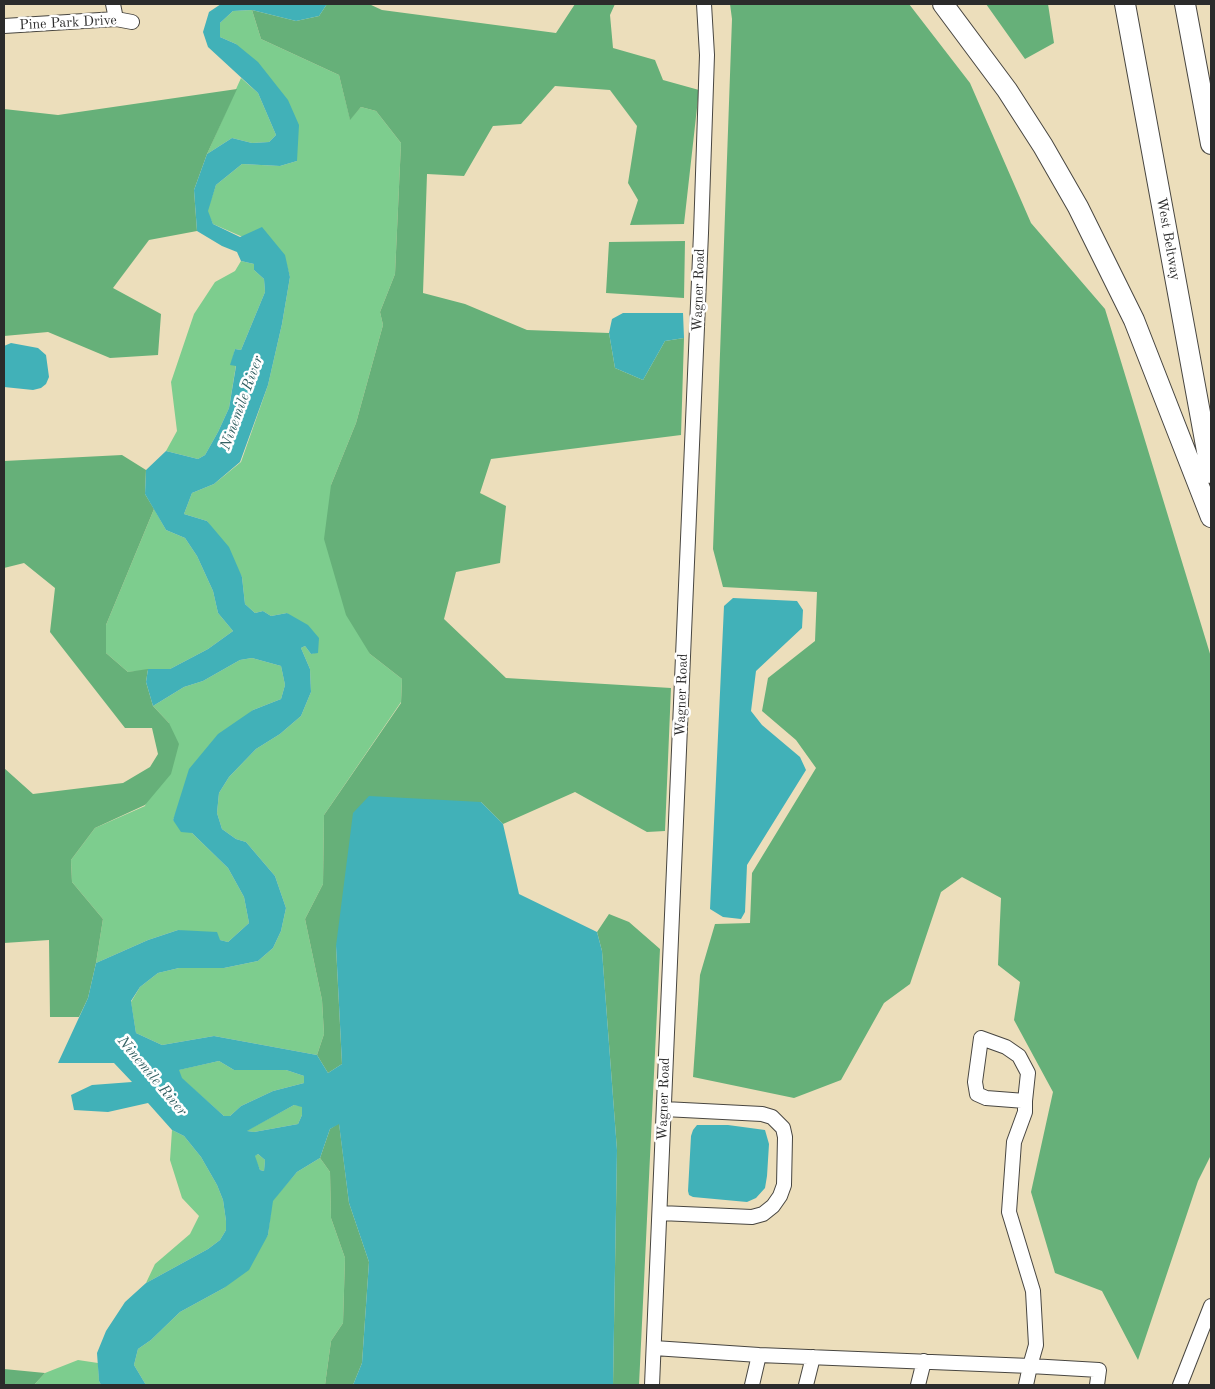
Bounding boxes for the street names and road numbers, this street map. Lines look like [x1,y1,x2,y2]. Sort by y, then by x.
street label: Pine Park Drive [19,12,117,34]
street label: West Beltway [1152,196,1184,282]
street label: Wagner Road [689,248,709,332]
street label: Wagner Road [672,653,692,737]
street label: Wagner Road [654,1057,674,1141]

